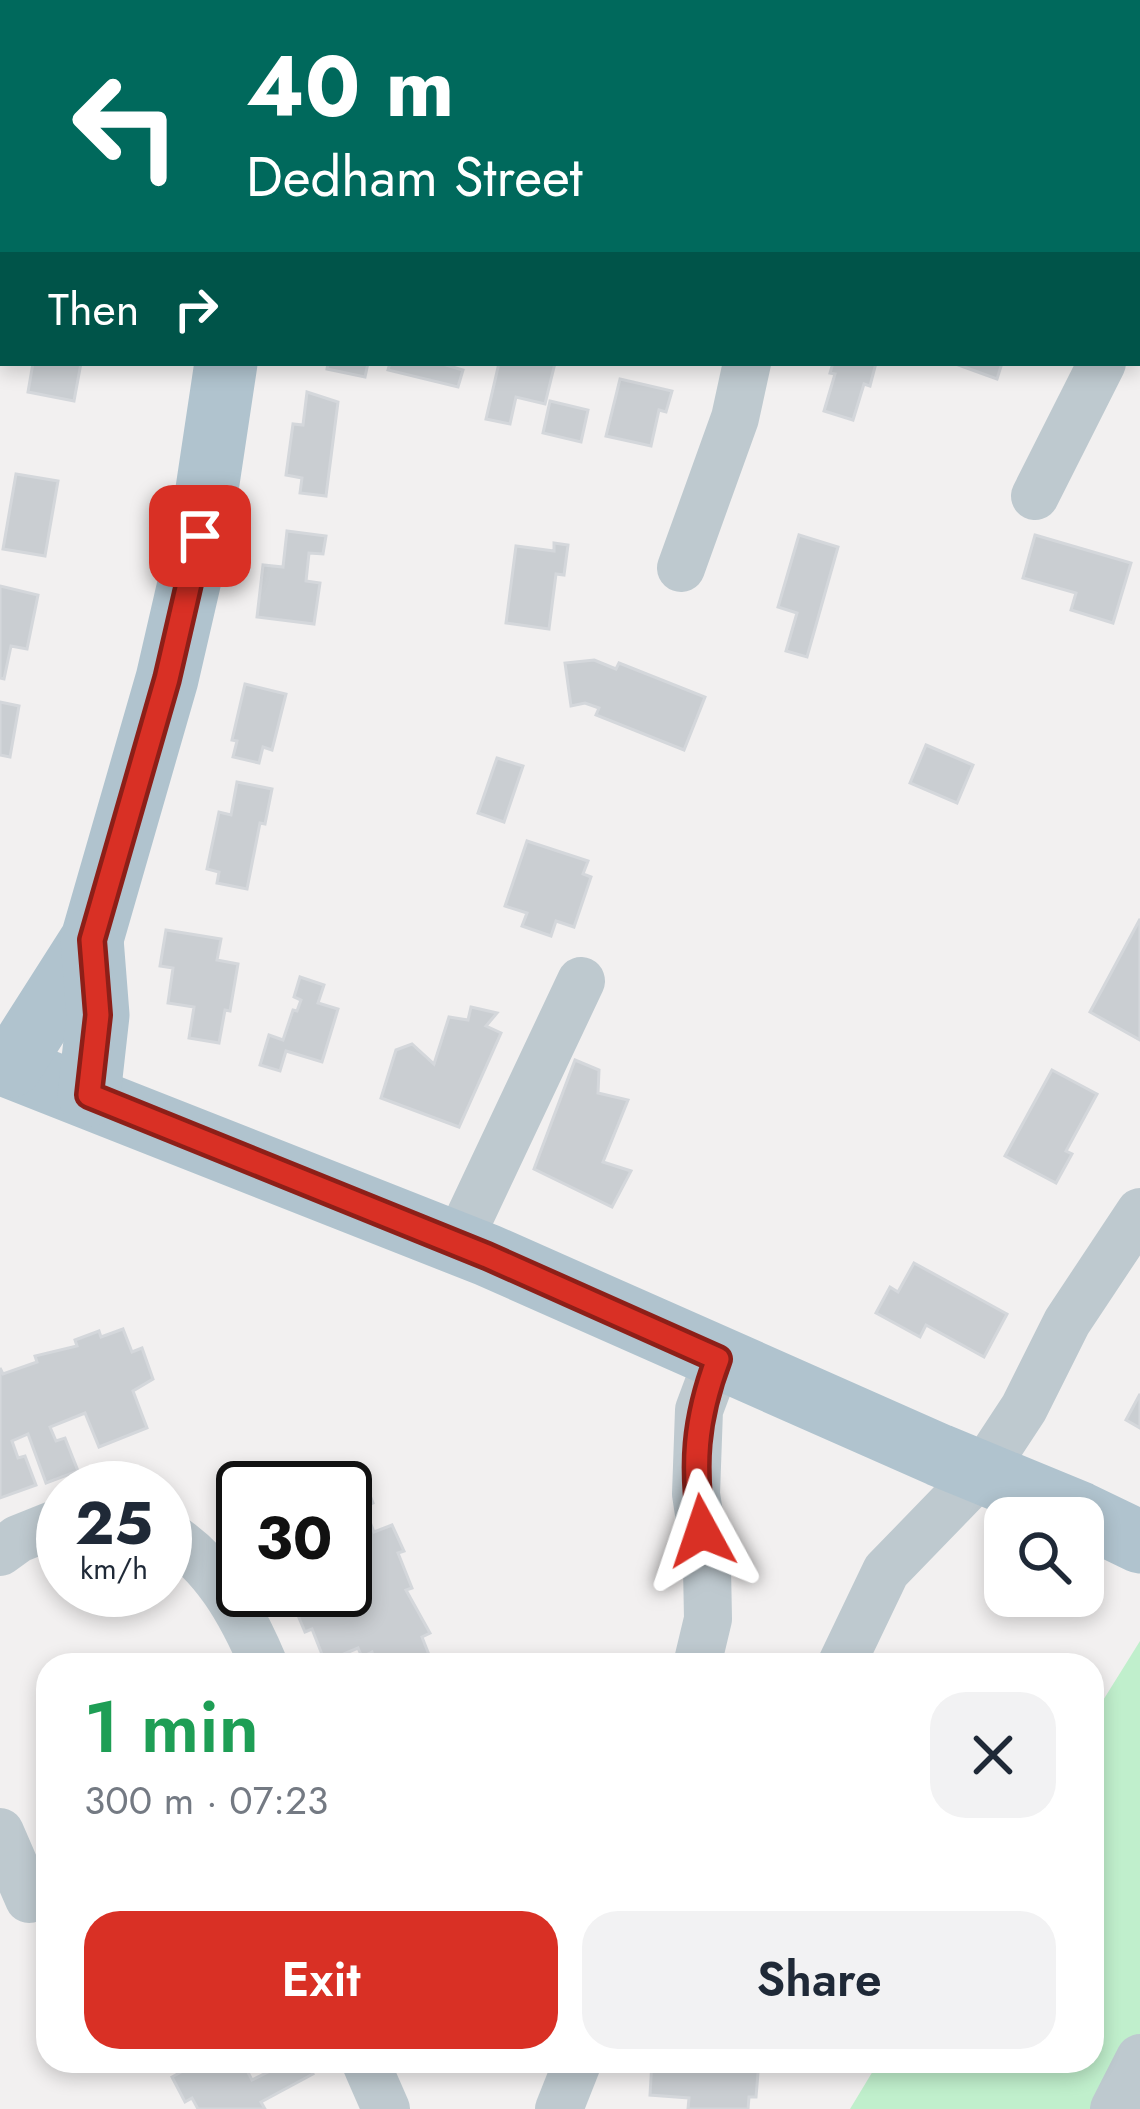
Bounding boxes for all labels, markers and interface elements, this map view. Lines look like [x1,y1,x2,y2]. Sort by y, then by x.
text: 40 m [246,26,454,148]
icon: left [48,48,204,204]
text: Dedham Street [246,138,583,216]
icon: right [163,276,229,342]
text: Then [48,277,139,342]
pin [149,485,251,587]
icon: arrive [167,503,233,569]
speed limit sign: 30 [216,1461,372,1617]
position arrow [639,1468,765,1594]
text: 25 [75,1480,153,1567]
map controls [984,1497,1104,1617]
button: search [984,1497,1104,1617]
text: km/h [80,1547,148,1590]
text: 1 min [84,1675,259,1779]
button: close [930,1692,1056,1818]
text: 300 m · 07:23 [84,1772,328,1829]
button: Exit [84,1911,558,2049]
button: Share [582,1911,1056,2049]

